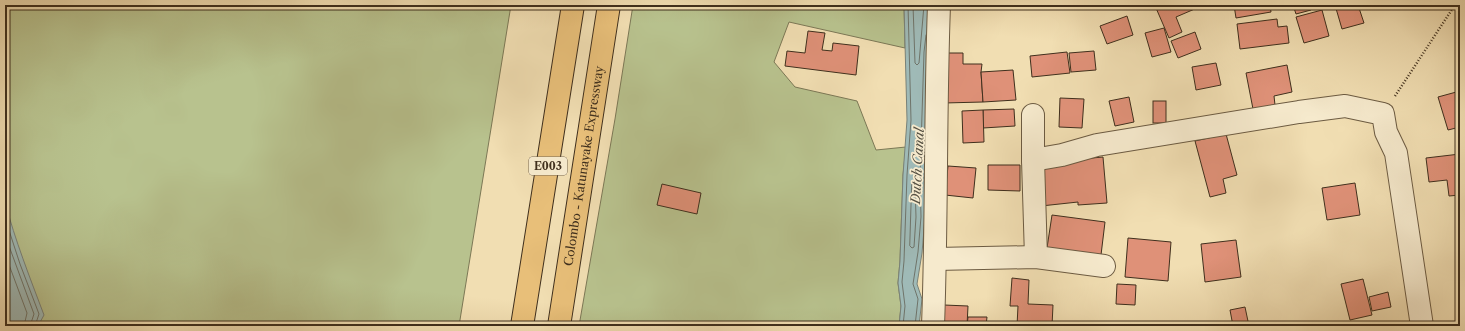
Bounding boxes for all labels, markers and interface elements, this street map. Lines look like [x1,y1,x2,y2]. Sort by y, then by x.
street label: Colombo - Katunayake Expressway [560,64,606,267]
water label: Dutch Canal [907,126,927,206]
road number: E003 [529,157,567,175]

